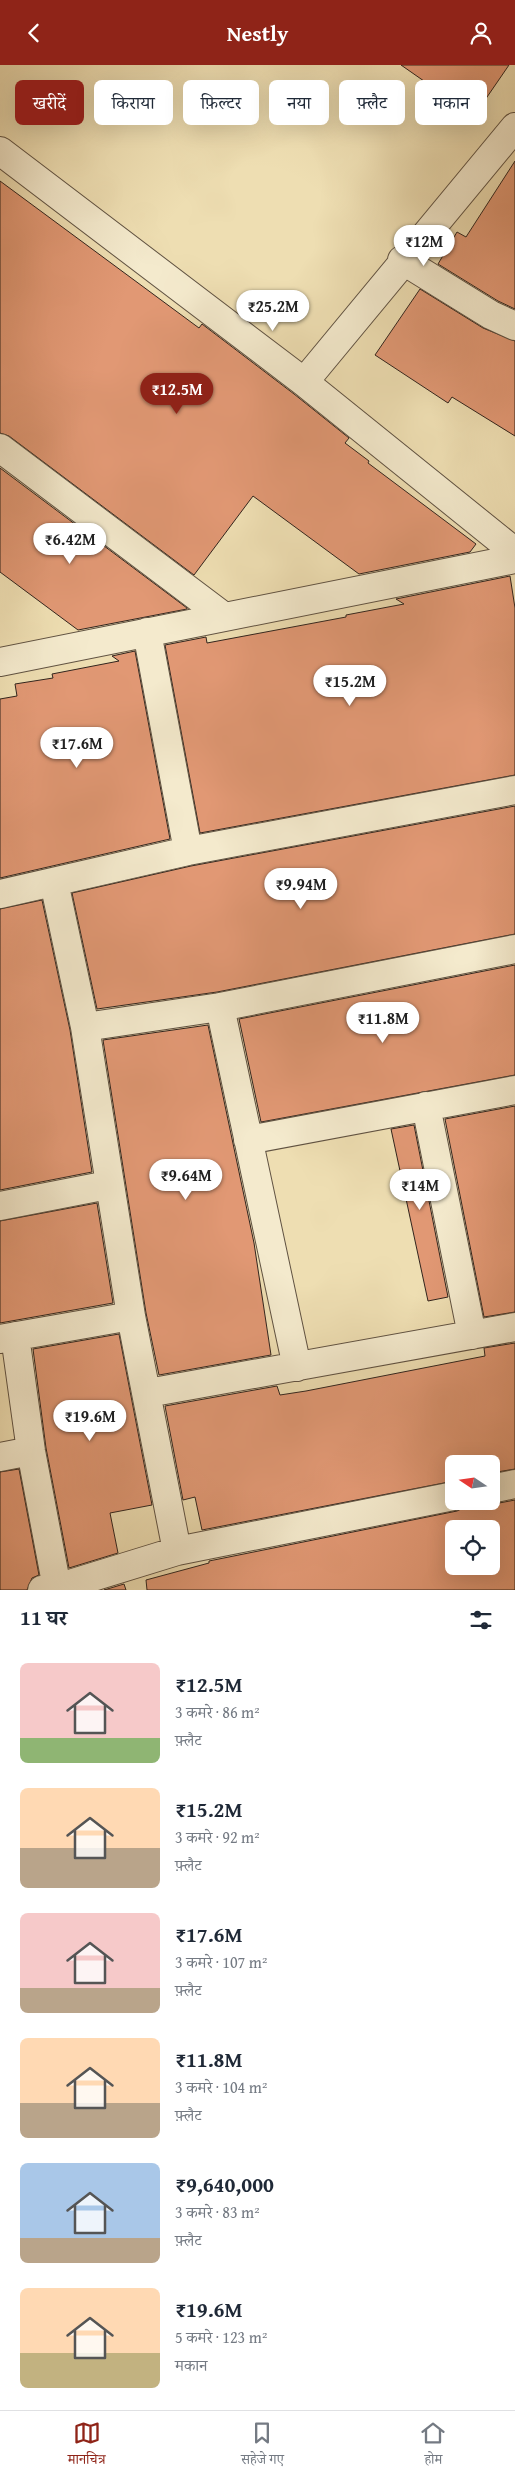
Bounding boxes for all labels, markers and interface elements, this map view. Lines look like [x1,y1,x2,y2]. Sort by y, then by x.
text: Nestly [227,17,288,49]
icon: back [20,19,48,47]
icon: person [467,19,495,47]
chip: खरीदें [15,80,84,125]
chip: किराया [94,80,173,125]
chip: फ़िल्टर [183,80,259,125]
chip: नया [269,80,329,125]
chip: फ़्लैट [339,80,405,125]
chip: मकान [415,80,487,125]
pin: ₹12M [394,225,454,267]
text: ₹12M [405,229,443,253]
pin: ₹25.2M [232,289,314,332]
text: ₹25.2M [247,294,299,318]
pin: ₹12.5M [136,373,218,415]
text: ₹12.5M [151,377,203,401]
pin: ₹6.42M [29,523,111,565]
text: ₹6.42M [44,527,96,551]
pin: ₹15.2M [309,665,391,707]
text: ₹15.2M [324,669,376,693]
pin: ₹17.6M [36,727,118,769]
text: ₹17.6M [51,731,103,755]
pin: ₹9.94M [260,867,342,910]
text: ₹9.94M [275,872,327,896]
pin: ₹11.8M [342,1001,424,1044]
text: ₹11.8M [357,1006,409,1030]
pin: ₹9.64M [145,1159,227,1201]
text: ₹9.64M [160,1163,212,1187]
pin: ₹14M [390,1169,450,1211]
text: ₹14M [401,1173,439,1197]
pin: ₹19.6M [49,1399,131,1442]
text: ₹19.6M [64,1404,116,1428]
north arrow [445,1455,500,1510]
map controls [445,1455,500,1575]
button: locate [445,1520,500,1575]
text: 11 घर [20,1602,67,1633]
icon: filters [467,1606,495,1634]
text: ₹12.5M [175,1669,243,1700]
icon: home [60,1683,120,1743]
text: 3 कमरे · 86 m² [175,1700,260,1724]
text: फ़्लैट [175,1728,202,1752]
text: ₹15.2M [175,1794,243,1825]
icon: home [60,1808,120,1868]
text: 3 कमरे · 92 m² [175,1825,260,1849]
text: फ़्लैट [175,1853,202,1877]
text: ₹17.6M [175,1919,243,1950]
icon: home [60,1933,120,1993]
text: 3 कमरे · 107 m² [175,1950,267,1974]
text: फ़्लैट [175,1978,202,2002]
text: ₹11.8M [175,2044,243,2075]
icon: home [60,2058,120,2118]
text: 3 कमरे · 104 m² [175,2075,267,2099]
text: फ़्लैट [175,2103,202,2127]
text: ₹9,640,000 [175,2169,274,2200]
icon: home [60,2183,120,2243]
text: 3 कमरे · 83 m² [175,2200,260,2224]
text: फ़्लैट [175,2228,202,2252]
text: ₹19.6M [175,2294,243,2325]
icon: home [60,2308,120,2368]
text: 5 कमरे · 123 m² [175,2325,267,2349]
text: मकान [175,2353,207,2377]
tab: मानचित्र [68,2419,106,2473]
tab: सहेजे गए [241,2419,284,2473]
tab: होम [419,2419,447,2473]

